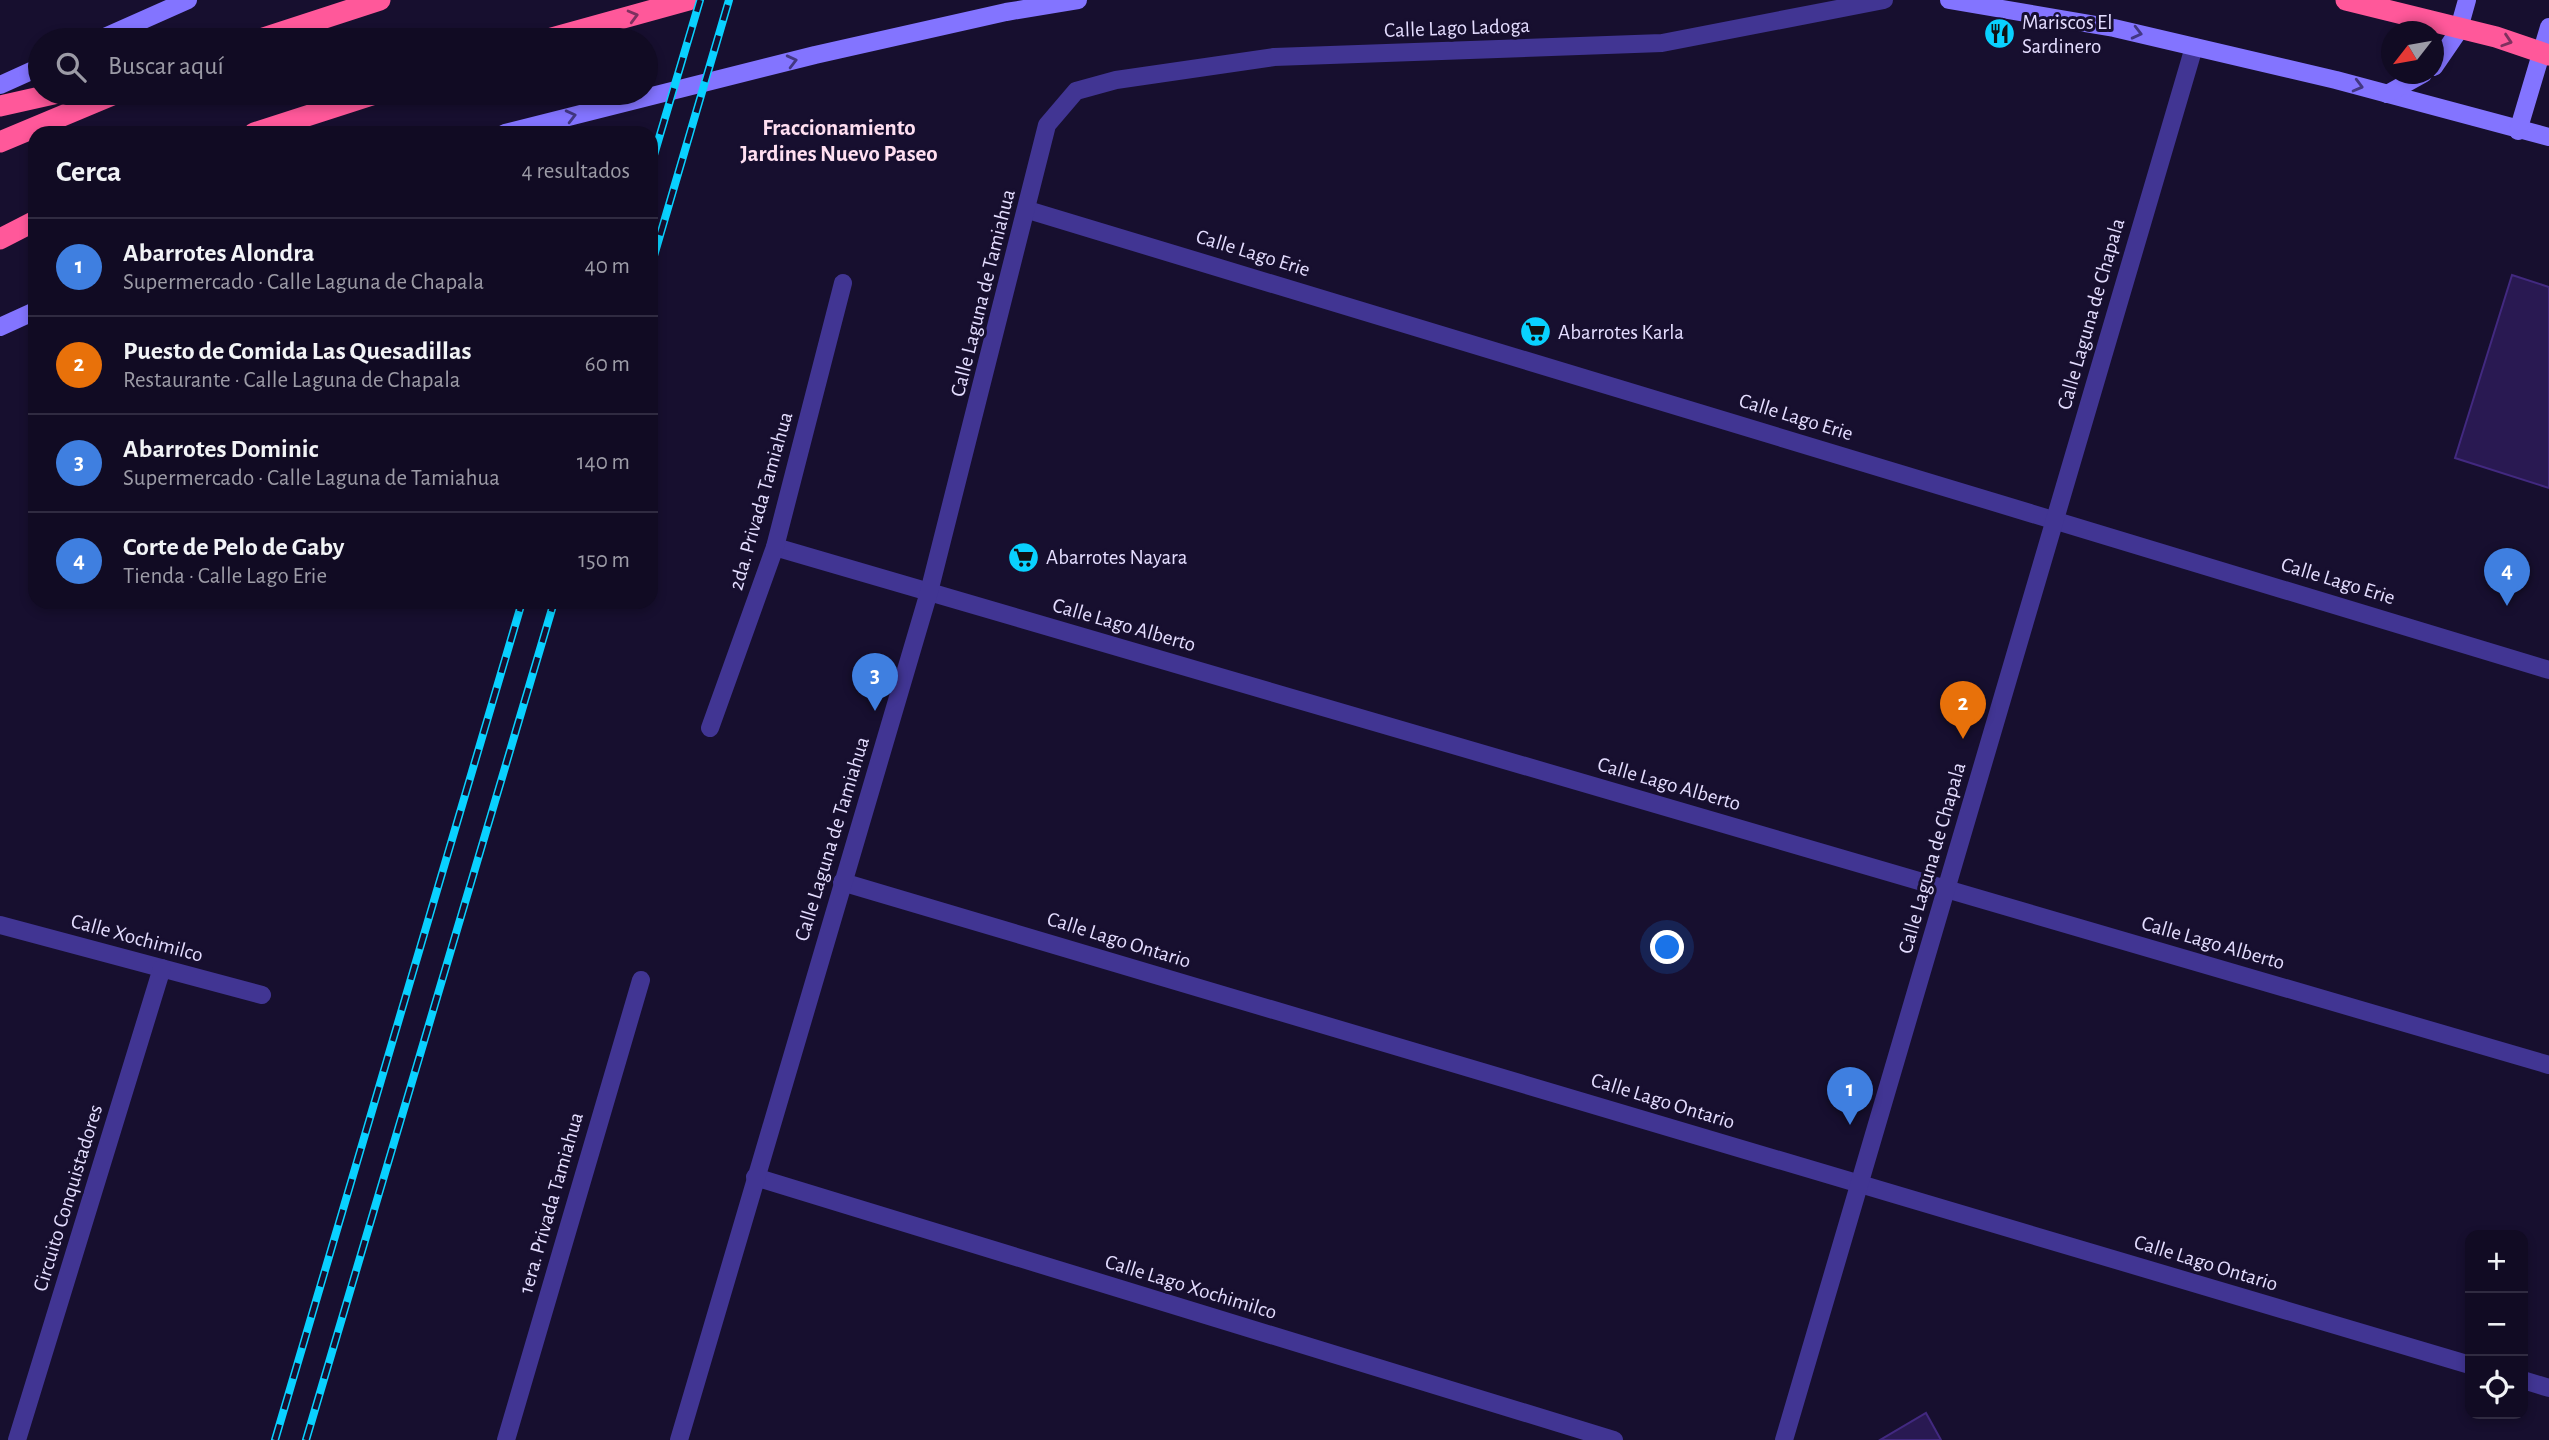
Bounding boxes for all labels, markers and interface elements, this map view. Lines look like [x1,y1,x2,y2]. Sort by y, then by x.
one-way arrow [627,9,639,24]
place label: Mariscos El Sardinero [2022,12,2112,57]
street label: Calle Lago Ladoga [1384,15,1531,41]
restaurant icon: Mariscos El Sardinero [1982,17,2016,51]
north arrow [2381,21,2444,84]
one-way arrow [2130,25,2142,39]
search box [28,28,658,105]
one-way arrow [2501,33,2513,47]
icon: search [52,48,90,86]
text: Buscar aquí [108,53,224,79]
one-way arrow [786,55,798,69]
one-way arrow [2352,78,2364,92]
one-way arrow [565,109,577,124]
district label: Fraccionamiento Jardines Nuevo Paseo [740,117,938,166]
text: Cerca [56,157,121,187]
text: 4 resultados [522,160,630,183]
street label: Calle Laguna de Tamiahua [947,187,1019,399]
street label: Calle Laguna de Chapala [2054,216,2128,412]
street label: Calle Lago Erie [1193,226,1313,280]
text: Abarrotes Alondra [123,240,315,266]
text: 1 [75,255,83,278]
text: 40 m [585,255,630,278]
text: Supermercado · Calle Laguna de Chapala [123,271,484,294]
supermarket icon: Abarrotes Karla [1518,315,1552,349]
place label: Abarrotes Karla [1558,322,1684,343]
text: Puesto de Comida Las Quesadillas [123,338,471,364]
text: 2 [74,353,84,376]
text: 60 m [585,353,630,376]
text: Restaurante · Calle Laguna de Chapala [123,369,460,392]
street label: Calle Lago Erie [1736,390,1856,444]
street label: 2da. Privada Tamiahua [725,409,797,593]
text: Abarrotes Dominic [123,436,318,462]
text: 3 [74,451,84,474]
text: 140 m [577,451,630,474]
text: Supermercado · Calle Laguna de Tamiahua [123,467,500,490]
text: Corte de Pelo de Gaby [123,534,344,560]
supermarket icon: Abarrotes Nayara [1006,540,1040,574]
place label: Abarrotes Nayara [1046,547,1188,568]
pin: 4 [2484,548,2530,606]
text: 4 [73,549,85,572]
text: 150 m [578,549,630,572]
street label: Calle Lago Erie [2278,554,2398,608]
text: Tienda · Calle Lago Erie [123,565,327,588]
street label: Calle Lago Alberto [1050,595,1198,655]
pin: 3 [852,653,898,711]
pin: 2 [1940,681,1986,739]
street label: Calle Laguna de Tamiahua [791,734,873,944]
street label: Calle Lago Alberto [1595,754,1743,814]
street label: Calle Laguna de Chapala [1895,760,1969,956]
street label: Calle Lago Ontario [1045,908,1193,972]
street label: Calle Xochimilco [69,910,205,966]
street label: Calle Lago Alberto [2139,913,2287,973]
your location [1650,930,1684,964]
pin: 1 [1827,1067,1873,1125]
street label: Calle Lago Ontario [1589,1069,1737,1133]
street label: Circuito Conquistadores [30,1102,106,1294]
street label: 1era. Privada Tamiahua [515,1110,587,1296]
map controls [2465,1230,2528,1419]
button: + [2465,1230,2528,1293]
street label: Calle Lago Ontario [2132,1231,2280,1295]
street label: Calle Lago Xochimilco [1103,1251,1279,1323]
button: − [2465,1293,2528,1356]
button: locate [2465,1356,2528,1419]

